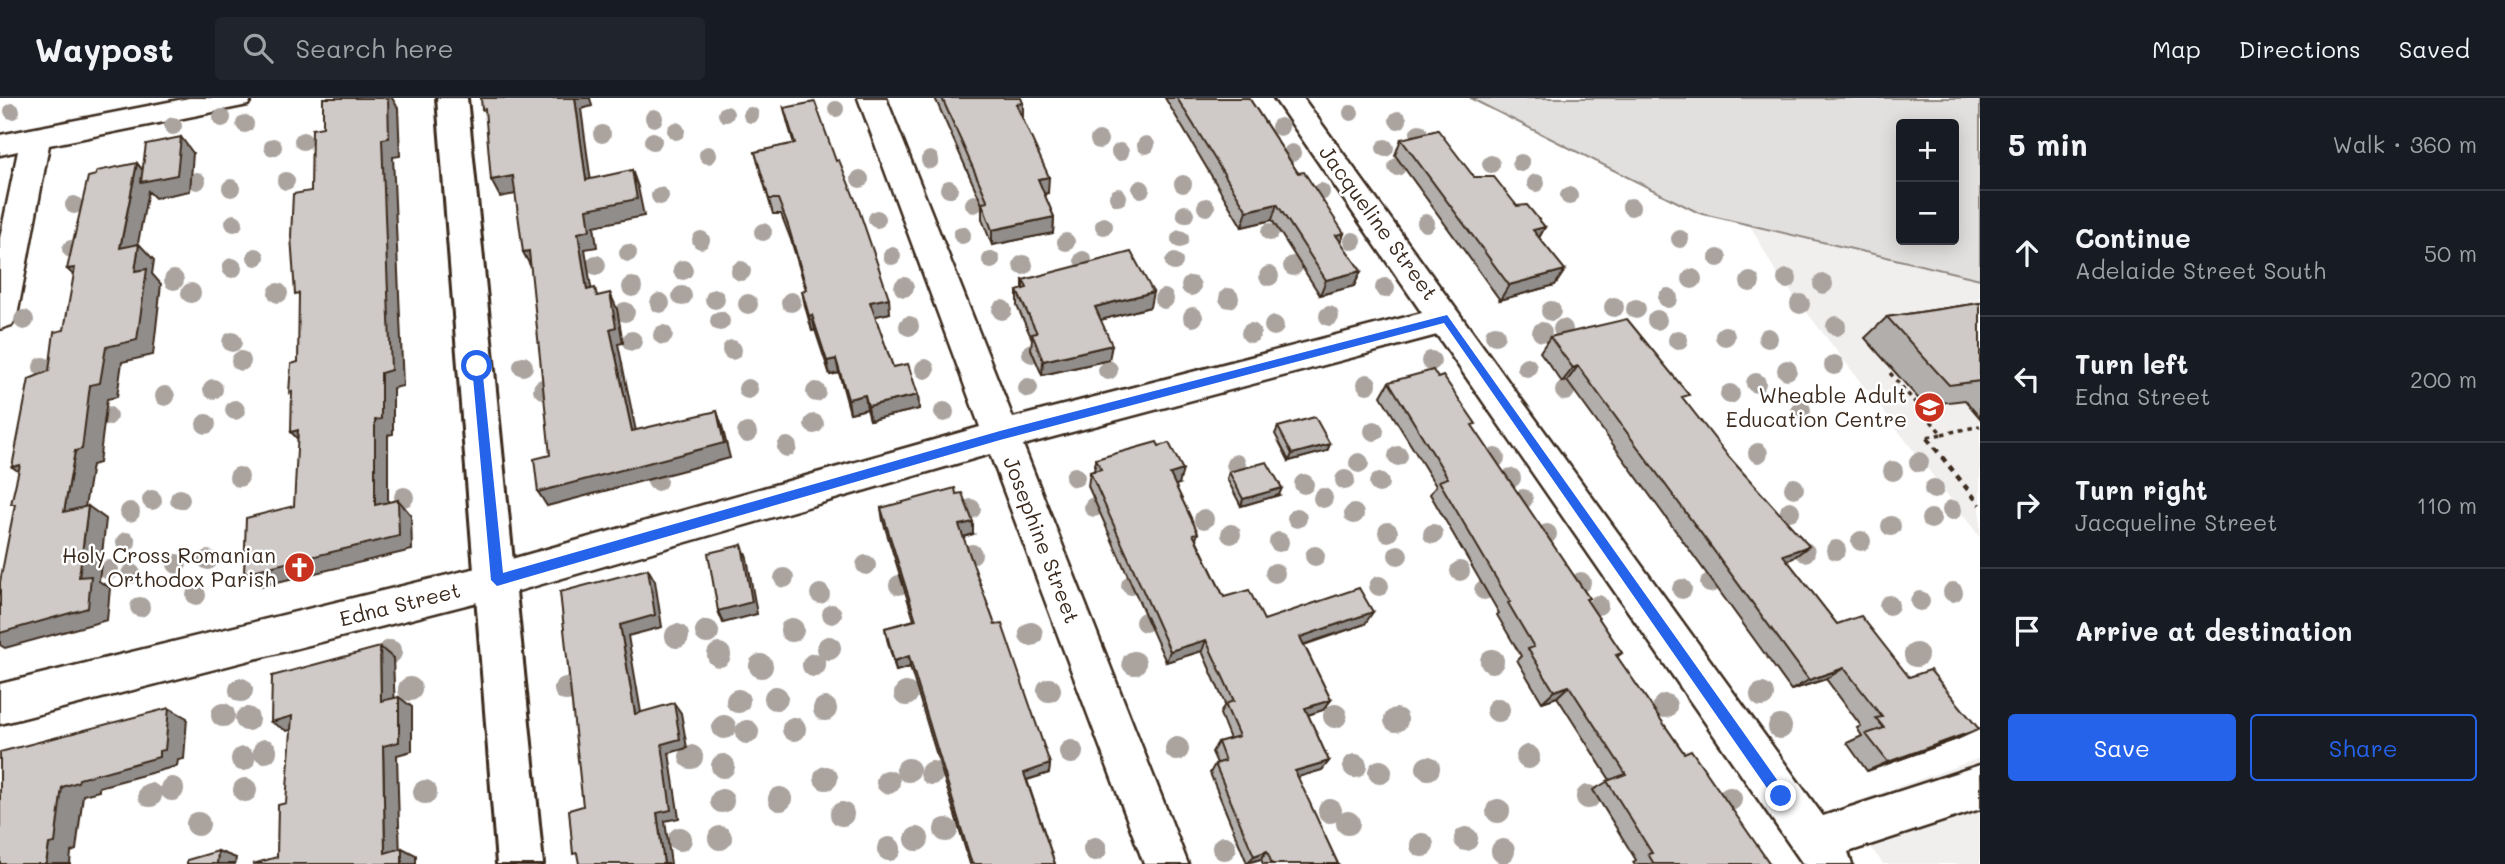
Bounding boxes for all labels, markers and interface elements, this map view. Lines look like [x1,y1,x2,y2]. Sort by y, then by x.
search box [215,17,705,80]
text: Waypost [35,27,173,70]
icon: search [239,29,277,67]
text: Search here [295,31,454,65]
text: Map [2152,33,2201,64]
text: Directions [2239,33,2361,64]
text: Saved [2399,33,2470,64]
map controls [1896,119,1959,245]
button: + [1896,119,1959,182]
text: 5 min [2008,124,2088,164]
text: Walk · 360 m [2332,129,2477,159]
street label: Jacqueline Street [1314,139,1444,305]
button: − [1896,182,1959,245]
text: Continue [2075,221,2191,255]
icon: ahead [2008,234,2046,272]
text: 50 m [2424,238,2477,268]
text: Adelaide Street South [2075,255,2326,285]
text: Turn left [2075,347,2188,381]
route start [461,350,492,381]
icon: left [2008,360,2046,398]
text: 200 m [2410,364,2477,394]
place label: Wheable Adult Education Centre [1726,381,1907,432]
text: Edna Street [2075,381,2210,411]
school or university icon: Wheable Adult Education Centre [1913,391,1947,425]
street label: Josephine Street [998,452,1087,627]
text: Turn right [2075,473,2208,507]
icon: right [2008,486,2046,524]
text: 110 m [2417,490,2477,520]
text: Jacqueline Street [2075,507,2277,537]
place label: Holy Cross Romanian Orthodox Parish [62,541,276,592]
church icon: Holy Cross Romanian Orthodox Parish [282,551,316,585]
street label: Edna Street [336,575,463,632]
icon: arrive [2008,612,2046,650]
text: Arrive at destination [2075,614,2352,648]
button: Save [2008,714,2236,781]
button: Share [2250,714,2477,781]
route end [1765,780,1796,811]

